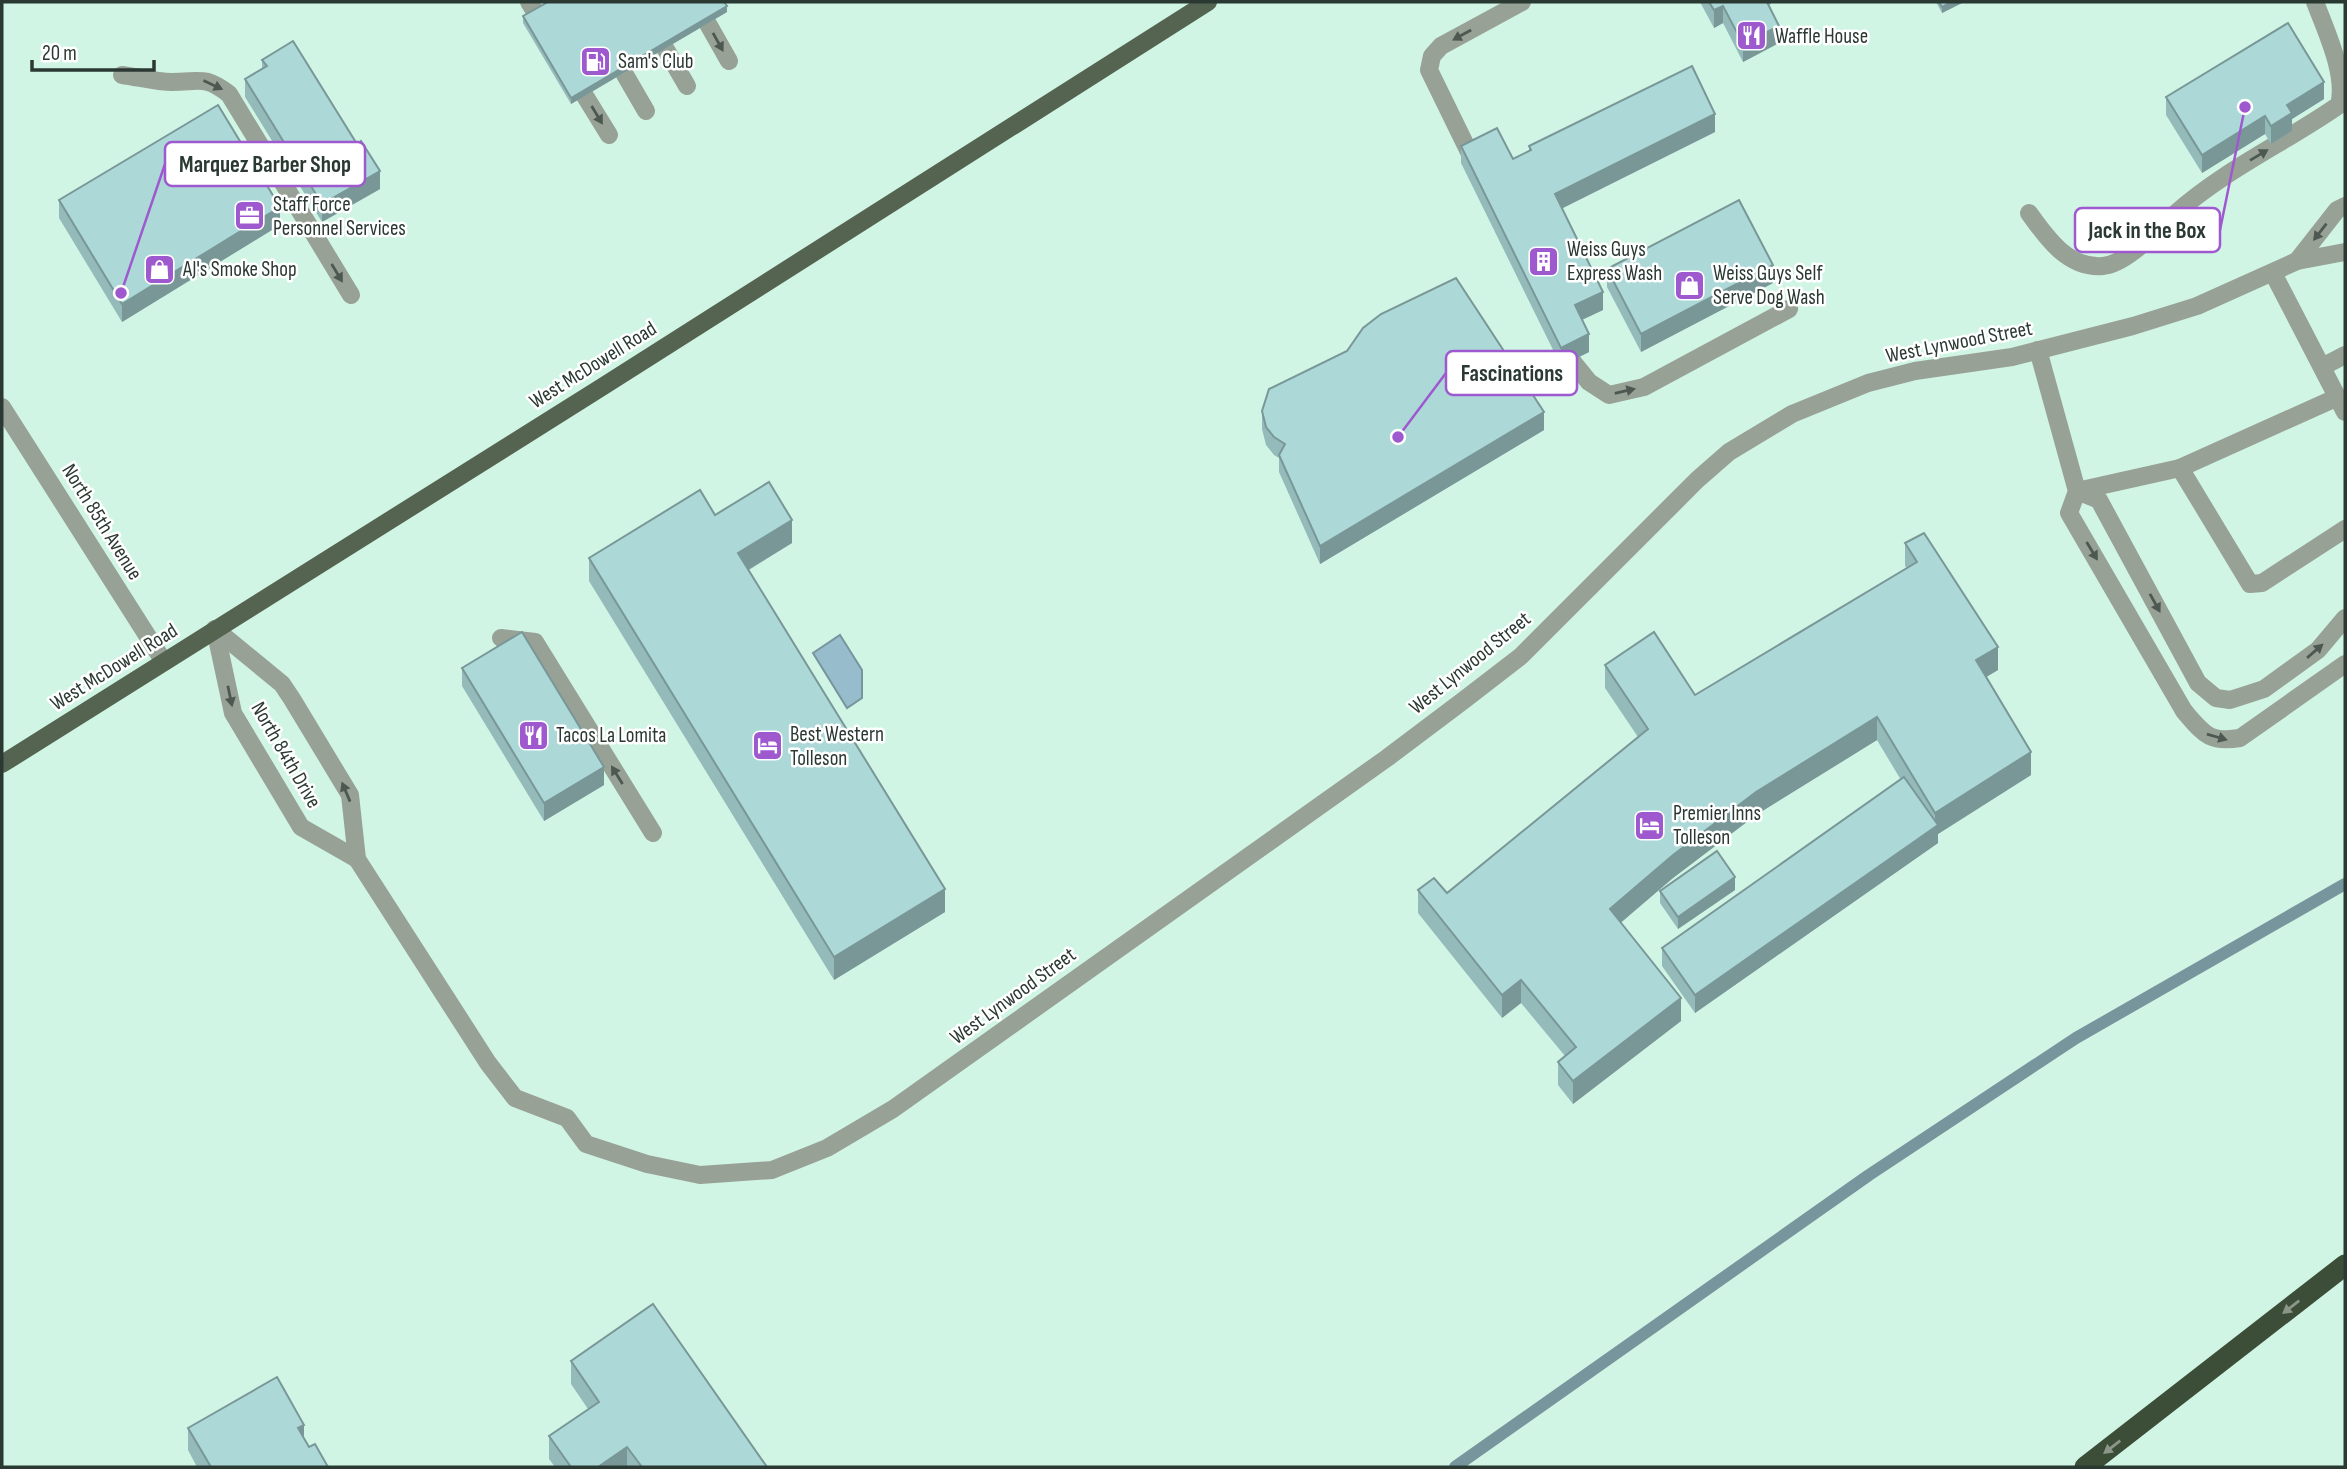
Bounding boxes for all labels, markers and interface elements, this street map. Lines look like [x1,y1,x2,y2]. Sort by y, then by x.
restaurant icon: Waffle House [1735,19,1769,53]
place label: Waffle House [1775,24,1868,49]
scale bar [32,28,154,72]
one-way arrow [1452,28,1472,40]
one-way arrow [712,32,724,52]
text: 20 m [42,41,77,66]
fuel station icon: Sam's Club [578,44,612,78]
place label: Sam's Club [618,49,694,74]
one-way arrow [203,79,223,91]
one-way arrow [591,106,603,125]
callout: Marquez Barber Shop [165,142,365,186]
one-way arrow [2250,149,2269,162]
text: Marquez Barber Shop [179,151,351,179]
place label: Staff Force Personnel Services [273,192,406,241]
office icon: Staff Force Personnel Services [233,199,267,233]
callout: Jack in the Box [2075,208,2220,252]
text: Jack in the Box [2087,217,2206,245]
one-way arrow [2313,224,2328,241]
place label: Weiss Guys Express Wash [1567,237,1662,286]
building icon: Weiss Guys Express Wash [1527,244,1561,278]
shop icon: AJ's Smoke Shop [143,252,177,286]
place label: AJ's Smoke Shop [182,257,297,282]
place label: Weiss Guys Self Serve Dog Wash [1713,261,1825,310]
one-way arrow [331,263,344,282]
shop icon: Weiss Guys Self Serve Dog Wash [1673,268,1707,302]
street label: West McDowell Road [525,316,661,414]
street label: West Lynwood Street [1884,316,2034,368]
callout: Fascinations [1446,351,1577,395]
text: Fascinations [1461,360,1563,388]
one-way arrow [1614,386,1636,397]
street label: North 85th Avenue [56,459,148,585]
one-way arrow [2086,542,2098,561]
one-way arrow [2149,594,2161,613]
street label: West Lynwood Street [1404,606,1536,720]
street label: West McDowell Road [46,618,182,716]
one-way arrow [2305,644,2323,659]
one-way arrow [224,685,235,707]
street label: North 84th Drive [246,698,326,812]
restaurant icon: Tacos La Lomita [516,718,550,752]
place label: Best Western Tolleson [790,722,884,771]
place label: Tacos La Lomita [556,723,666,748]
hotel icon: Best Western Tolleson [750,729,784,763]
one-way arrow [2206,732,2228,743]
one-way arrow [611,766,624,785]
one-way arrow [340,782,352,802]
place label: Premier Inns Tolleson [1673,801,1761,850]
hotel icon: Premier Inns Tolleson [1633,808,1667,842]
street label: West Lynwood Street [945,942,1081,1050]
one-way arrow [2283,1300,2301,1315]
one-way arrow [2103,1439,2121,1454]

